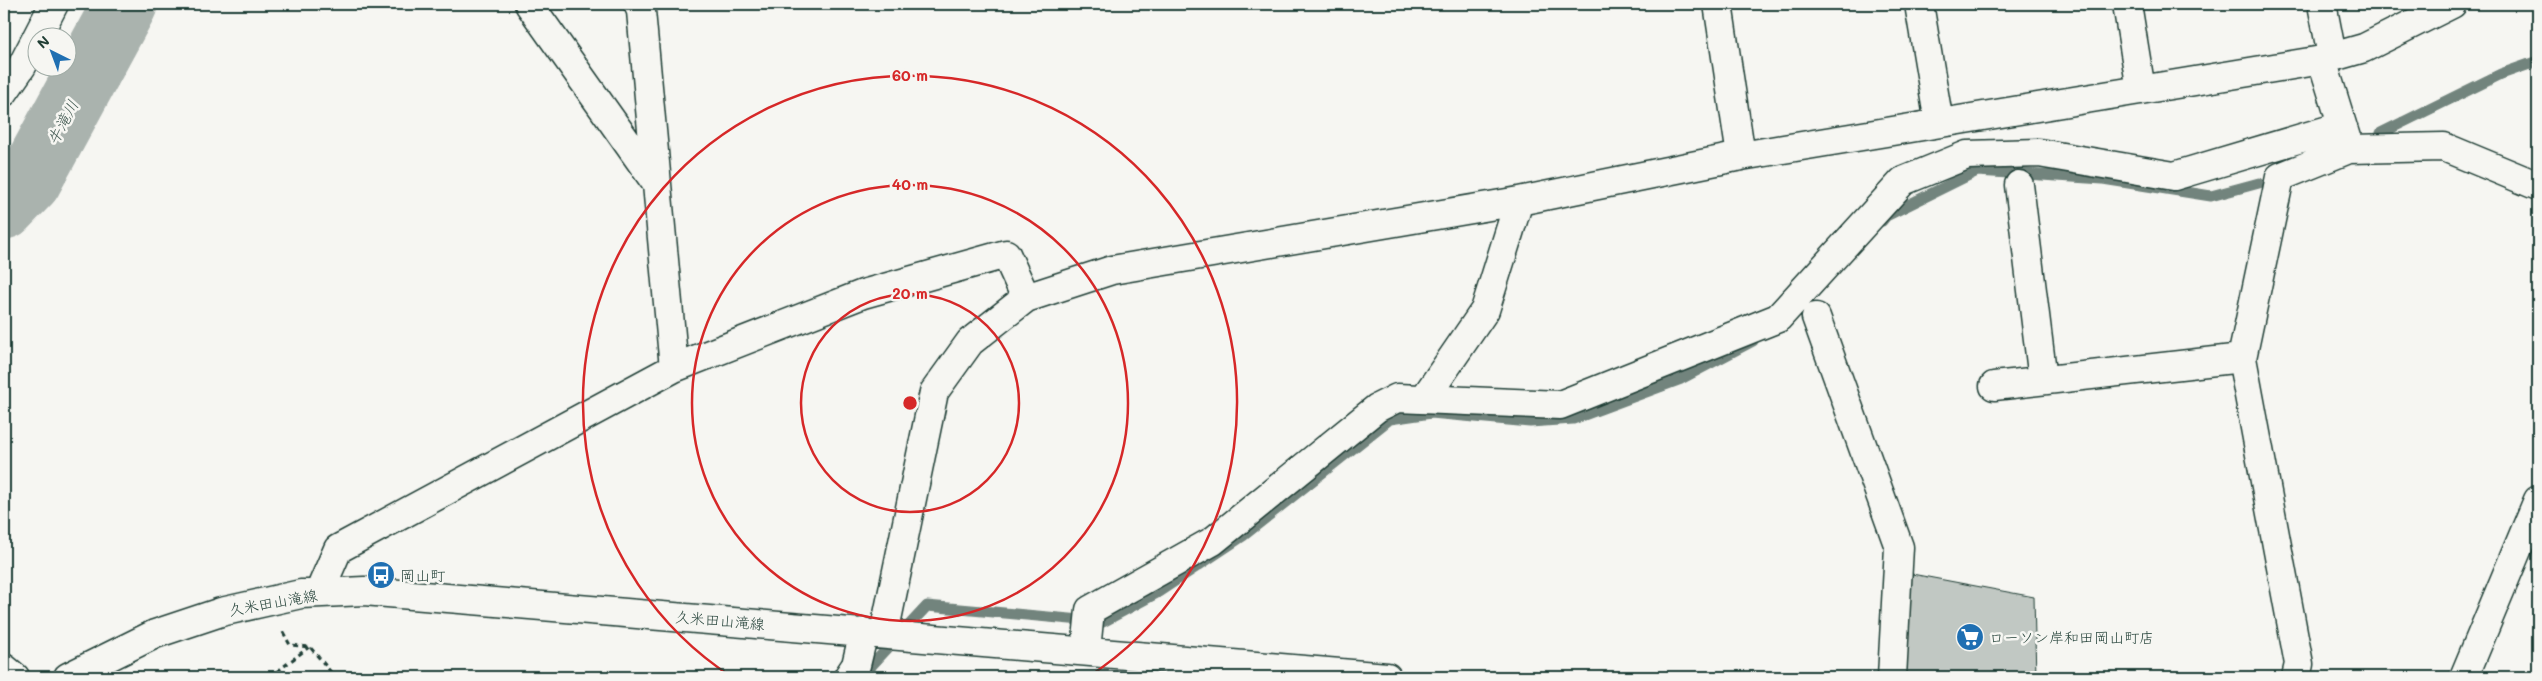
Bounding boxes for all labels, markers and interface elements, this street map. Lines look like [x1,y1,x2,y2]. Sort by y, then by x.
north arrow [28,28,78,78]
text: N [33,31,53,53]
text: 60 m [892,65,928,85]
water label: 牛滝川 [41,96,83,148]
text: 40 m [892,174,928,194]
text: 20 m [892,283,928,303]
centre of rings [901,394,919,412]
bus stop icon: 岡山町 [366,560,396,590]
place label: 岡山町 [400,565,446,585]
street label: 久米田山滝線 [227,584,319,620]
street label: 久米田山滝線 [674,606,766,634]
supermarket icon: ローソン岸和田岡山町店 [1955,622,1985,652]
place label: ローソン岸和田岡山町店 [1989,627,2154,647]

